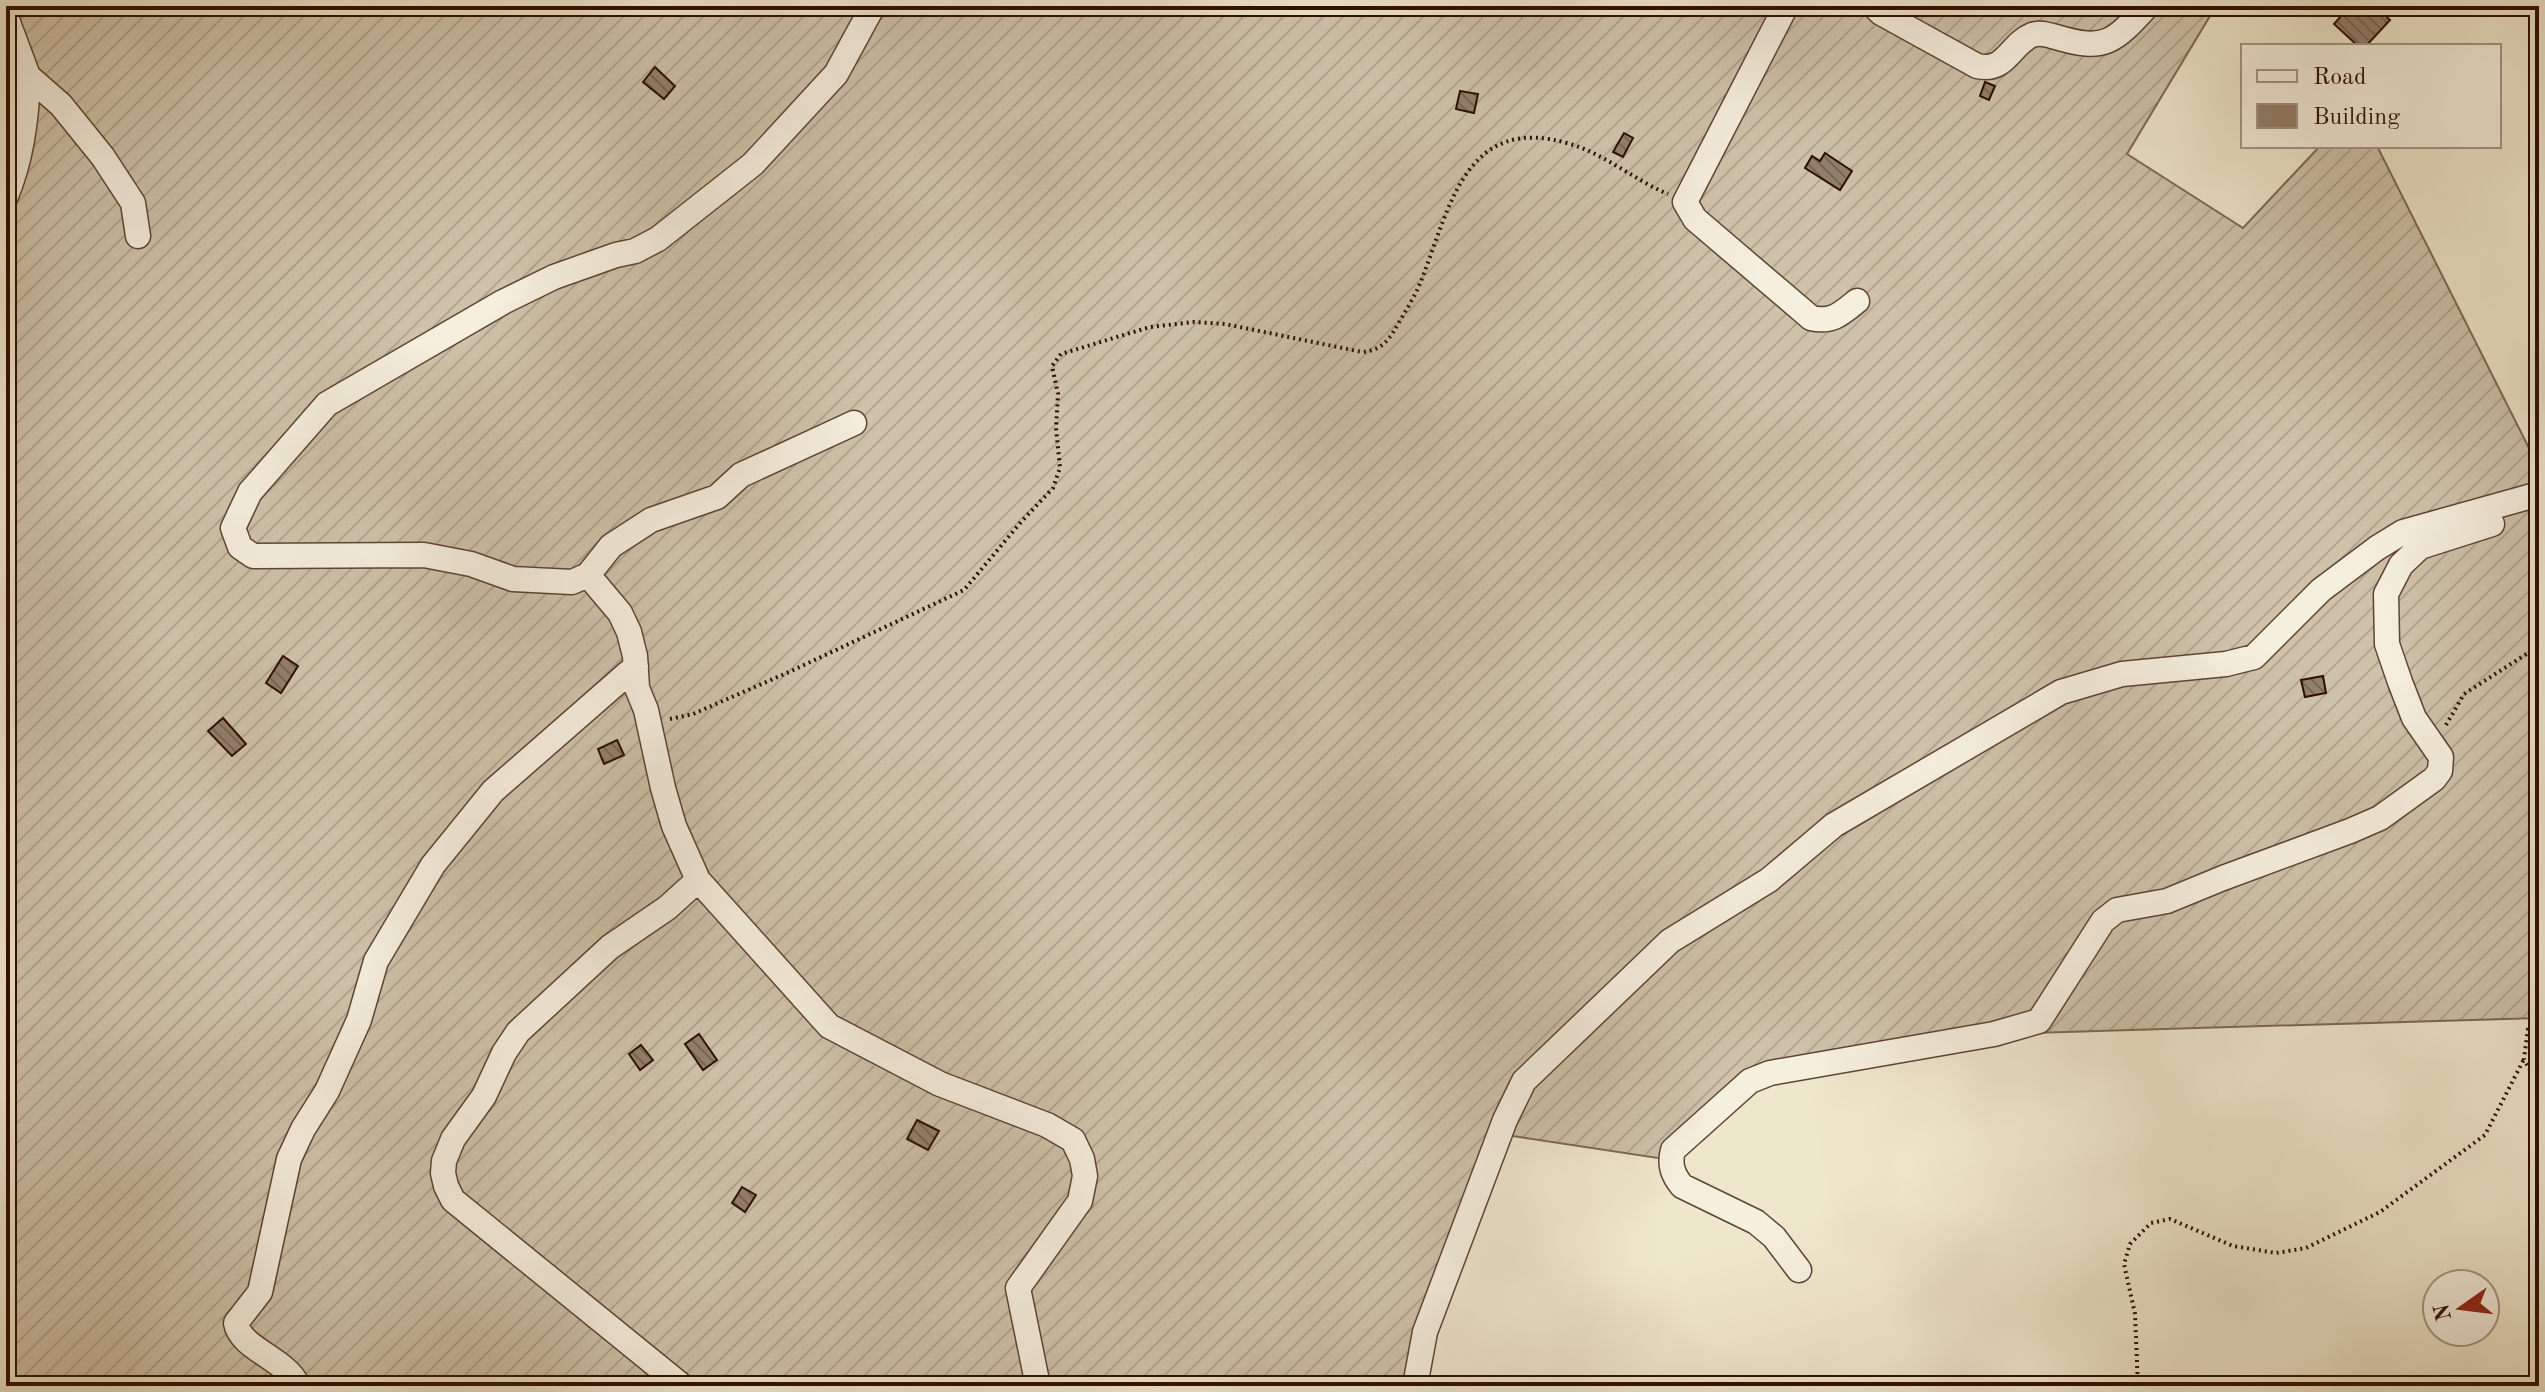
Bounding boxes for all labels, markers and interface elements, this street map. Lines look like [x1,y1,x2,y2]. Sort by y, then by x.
legend [2241,44,2501,148]
text: Road [2313,66,2366,90]
text: Building [2313,106,2400,130]
north arrow [2421,1268,2501,1348]
text: N [2431,1301,2456,1323]

